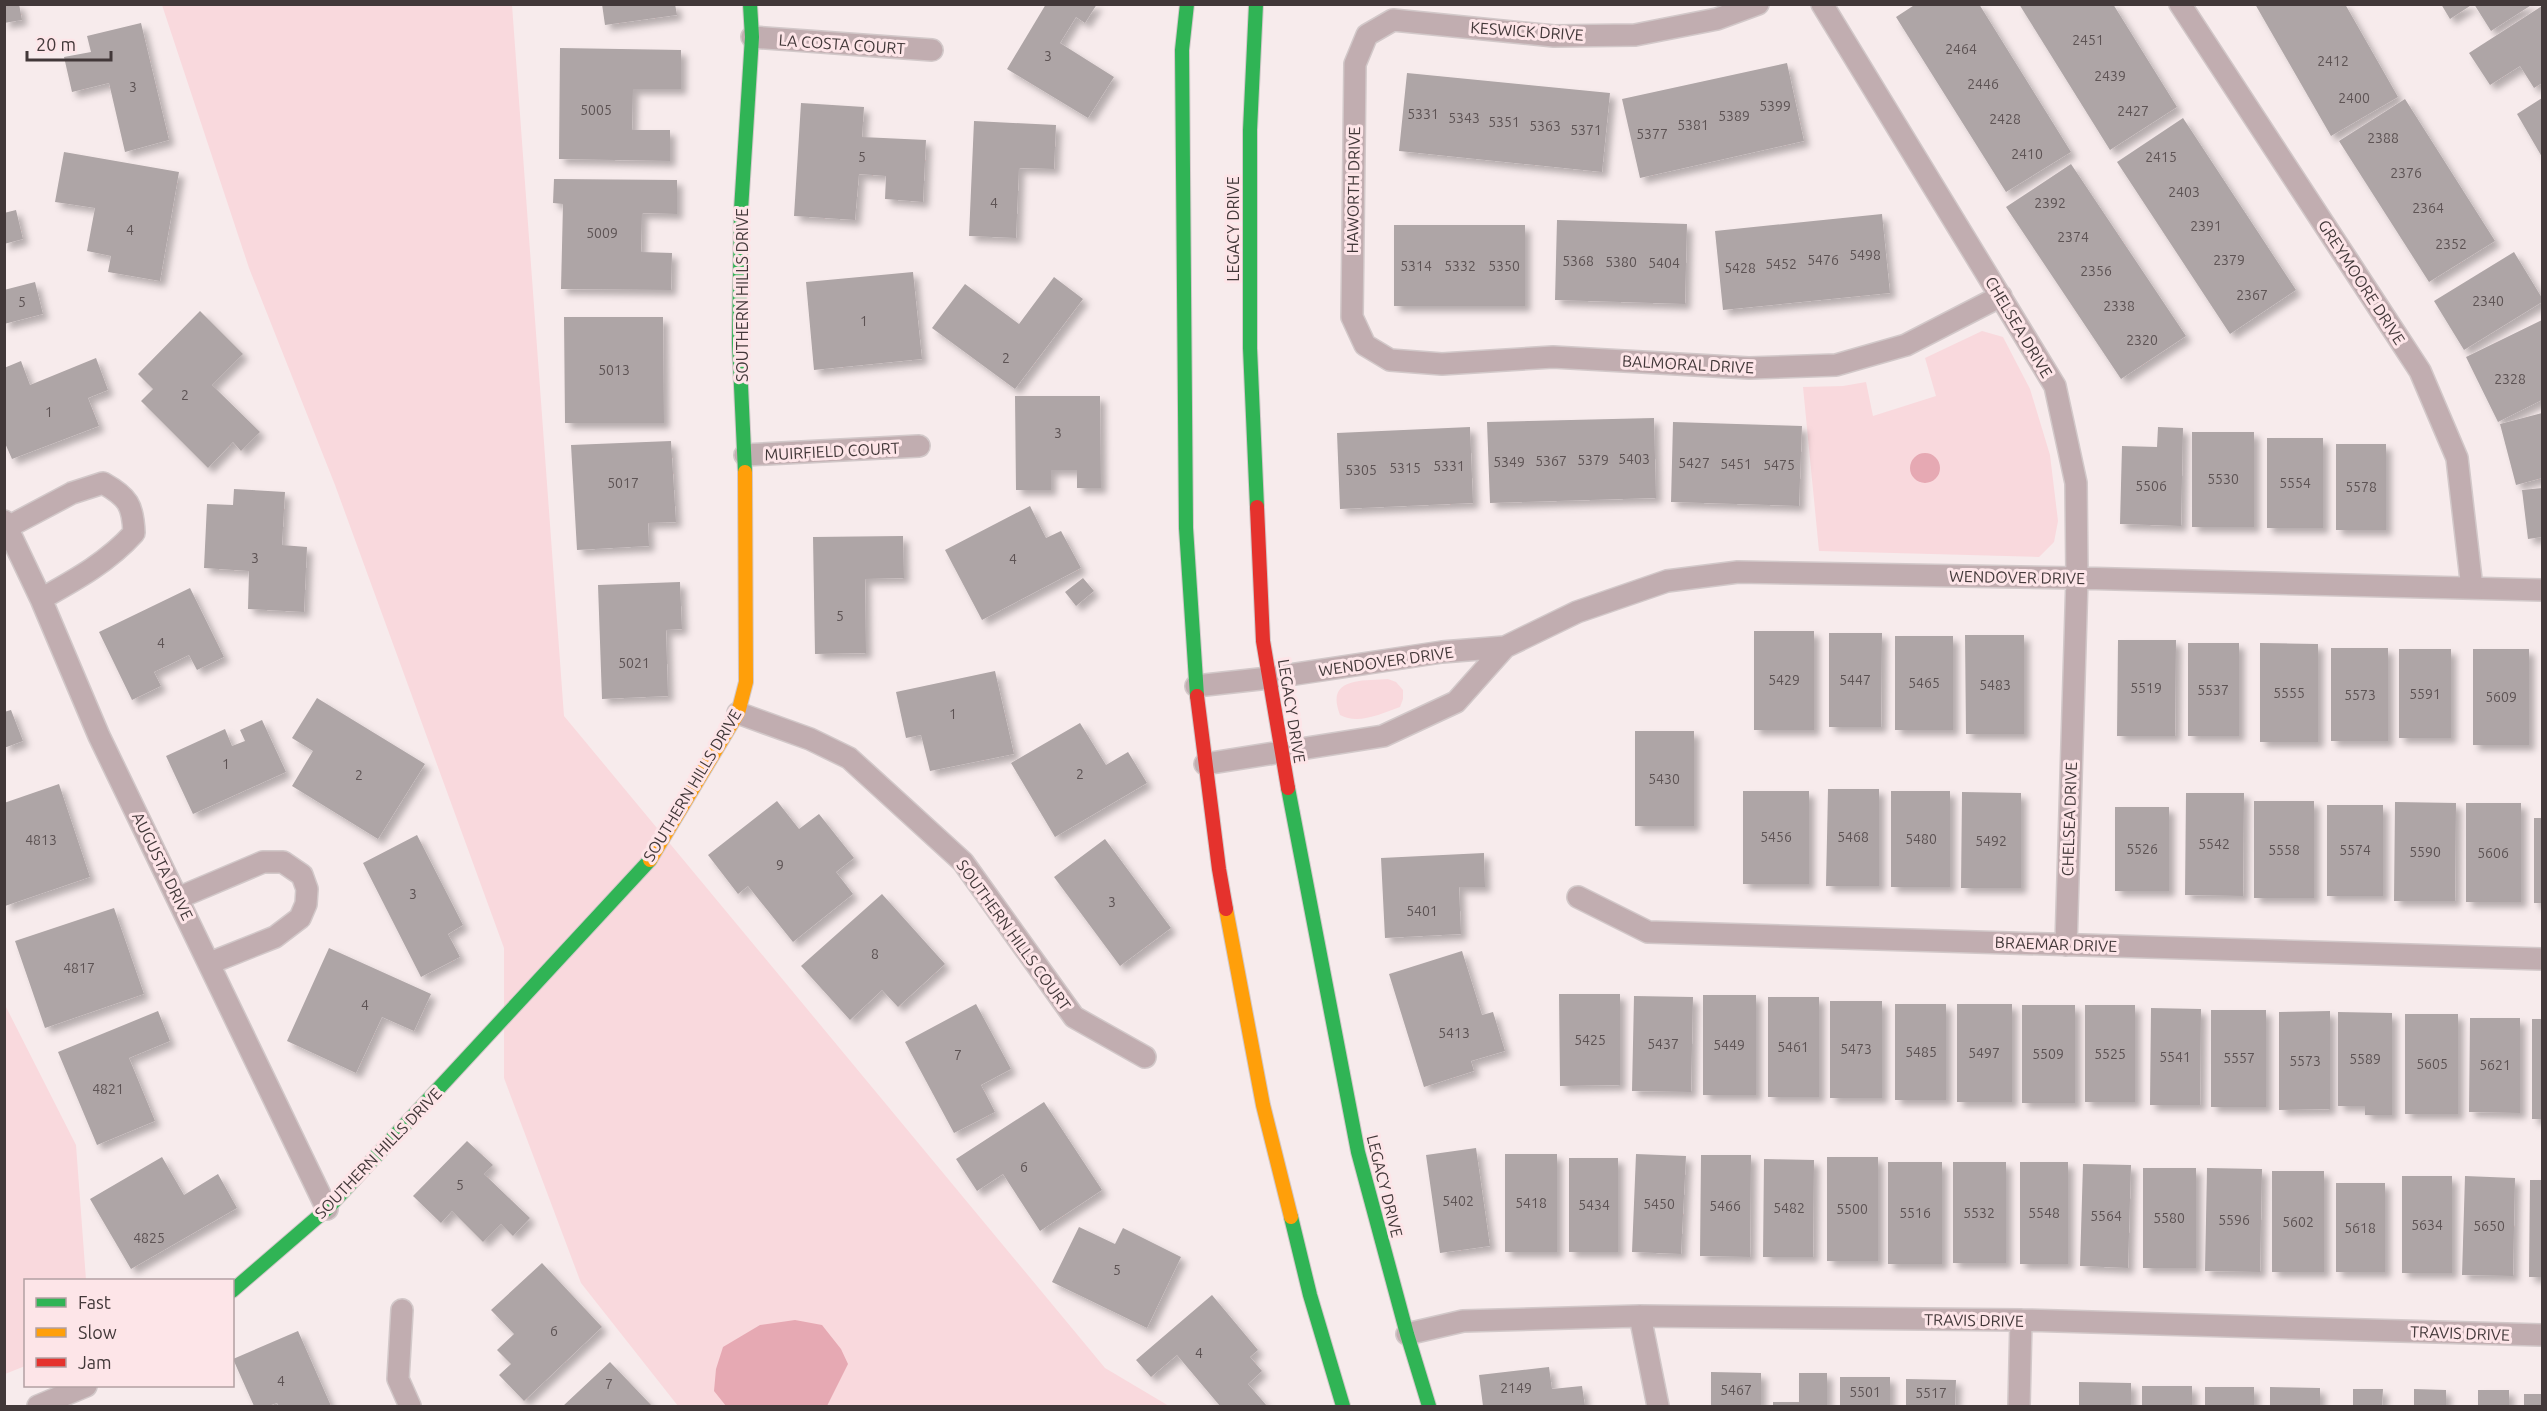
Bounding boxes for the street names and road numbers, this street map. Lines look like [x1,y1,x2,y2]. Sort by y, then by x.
street label: KESWICK DRIVE [1470,18,1584,44]
street label: LA COSTA COURT [778,31,906,57]
street label: HAWORTH DRIVE [1343,126,1363,254]
street label: LEGACY DRIVE [1224,176,1242,282]
street label: SOUTHERN HILLS DRIVE [733,208,751,382]
street label: GREYMOORE DRIVE [2315,216,2409,348]
street label: CHELSEA DRIVE [1982,273,2056,381]
street label: BALMORAL DRIVE [1622,352,1754,376]
street label: MUIRFIELD COURT [764,438,900,464]
street label: WENDOVER DRIVE [1949,567,2085,587]
street label: WENDOVER DRIVE [1317,643,1455,679]
street label: LEGACY DRIVE [1275,658,1309,764]
street label: SOUTHERN HILLS DRIVE [639,706,745,864]
street label: CHELSEA DRIVE [2058,761,2080,877]
street label: AUGUSTA DRIVE [129,809,197,923]
street label: SOUTHERN HILLS COURT [953,856,1075,1014]
street label: BRAEMAR DRIVE [1995,933,2118,955]
street label: SOUTHERN HILLS DRIVE [311,1084,445,1222]
street label: LEGACY DRIVE [1364,1133,1406,1239]
street label: TRAVIS DRIVE [1924,1310,2024,1330]
street label: TRAVIS DRIVE [2410,1322,2510,1344]

